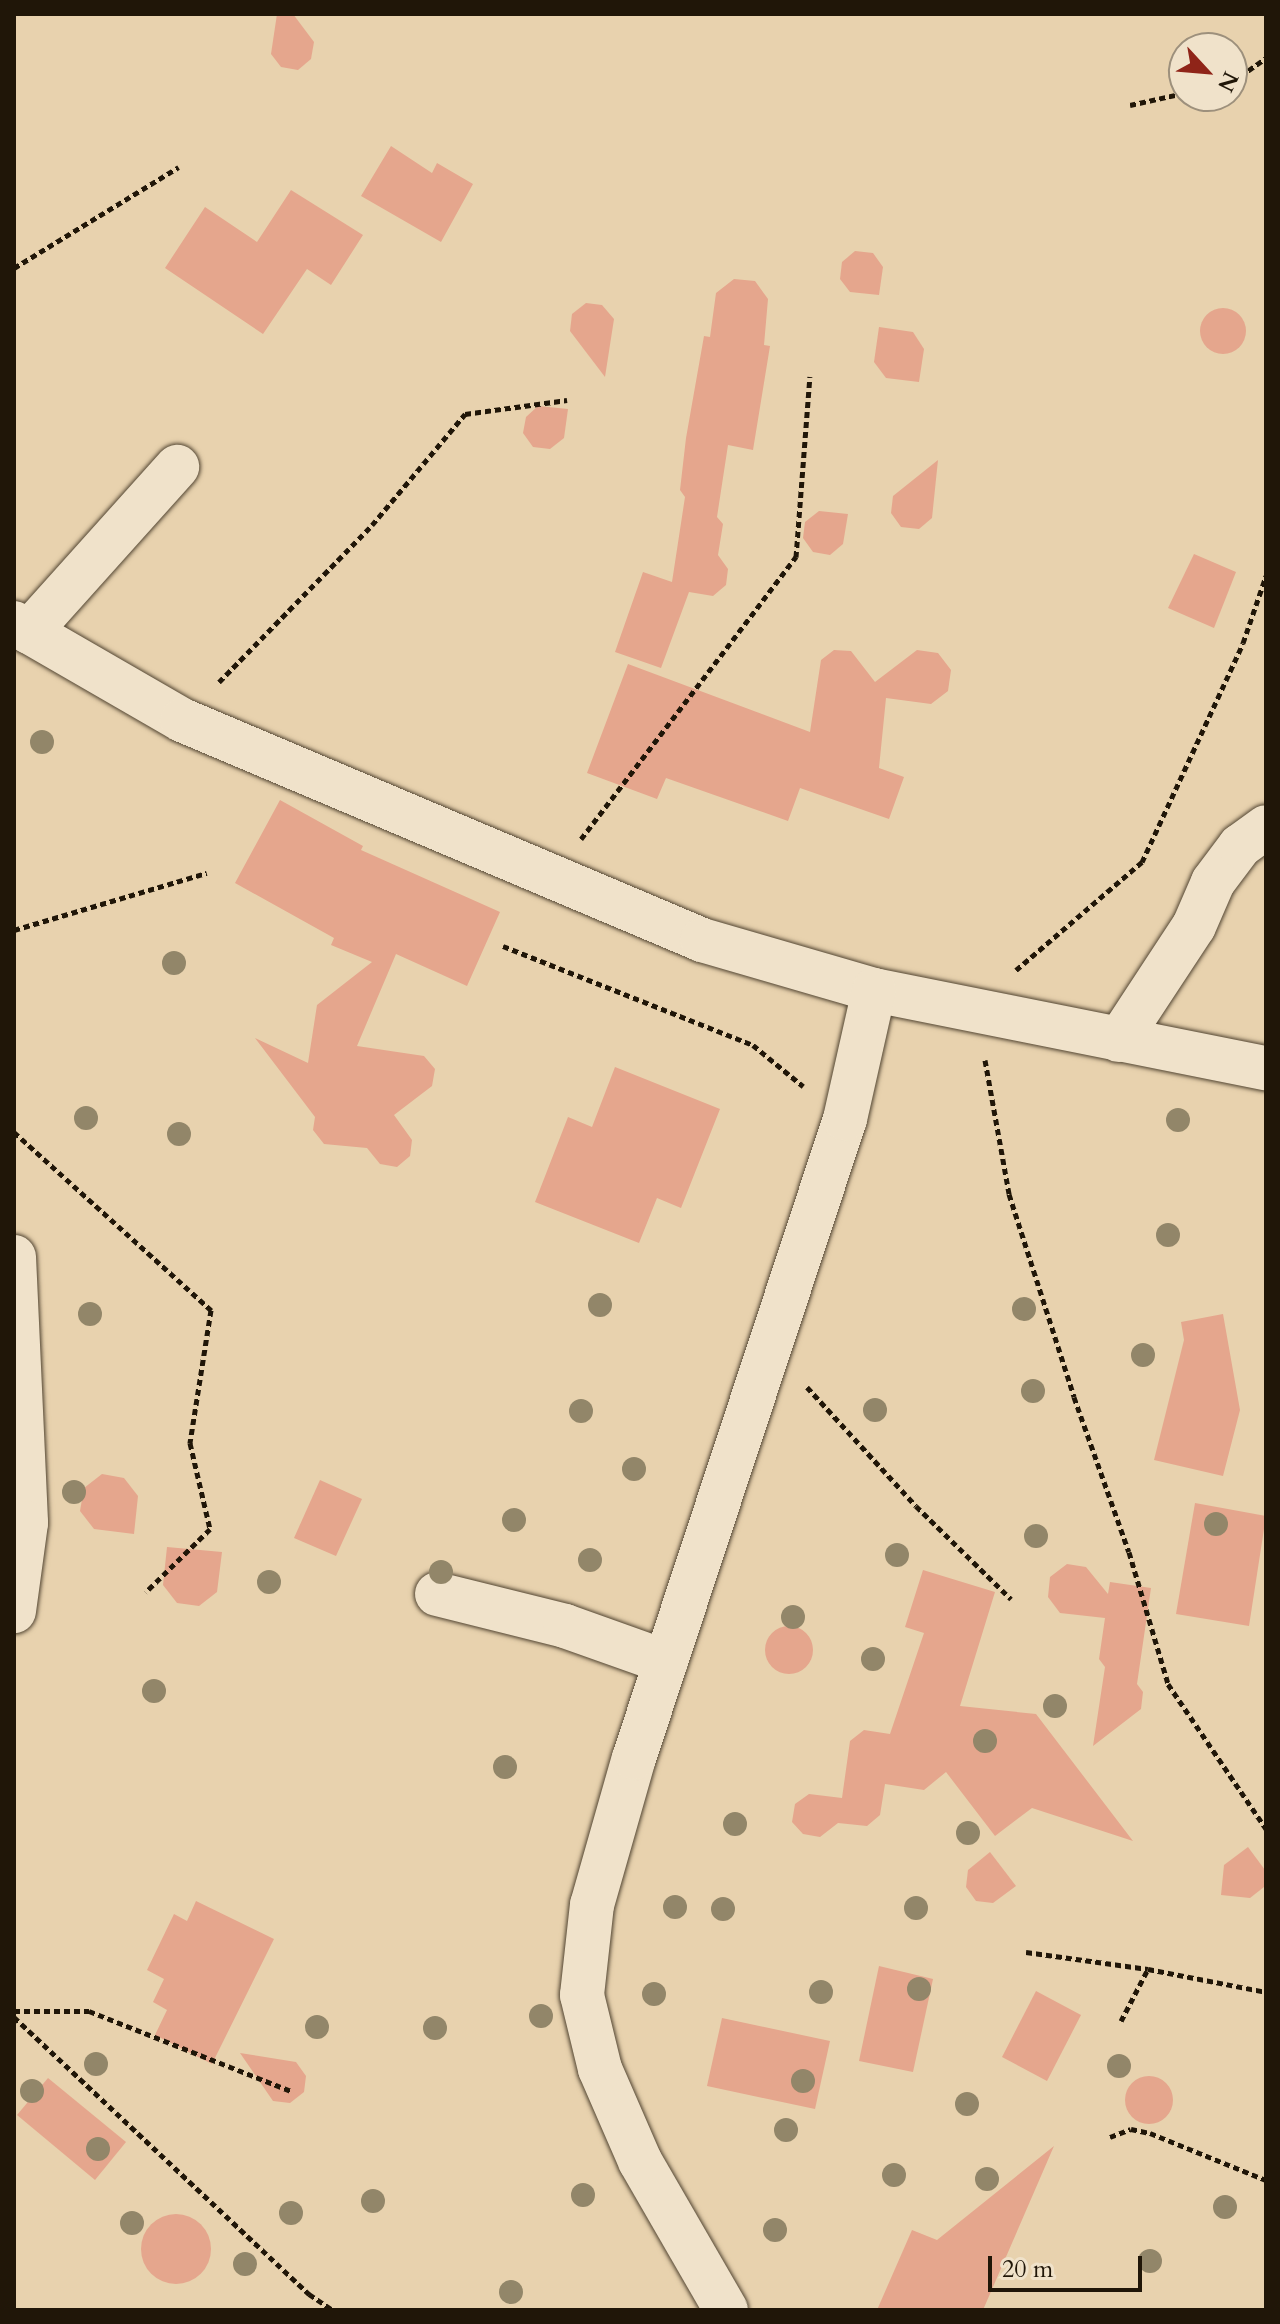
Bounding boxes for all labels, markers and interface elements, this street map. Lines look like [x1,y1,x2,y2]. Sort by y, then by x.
north arrow [1168,32,1248,112]
text: N [1210,66,1245,97]
scale bar [992,2240,1146,2290]
text: 20 m [1002,2253,1053,2286]

